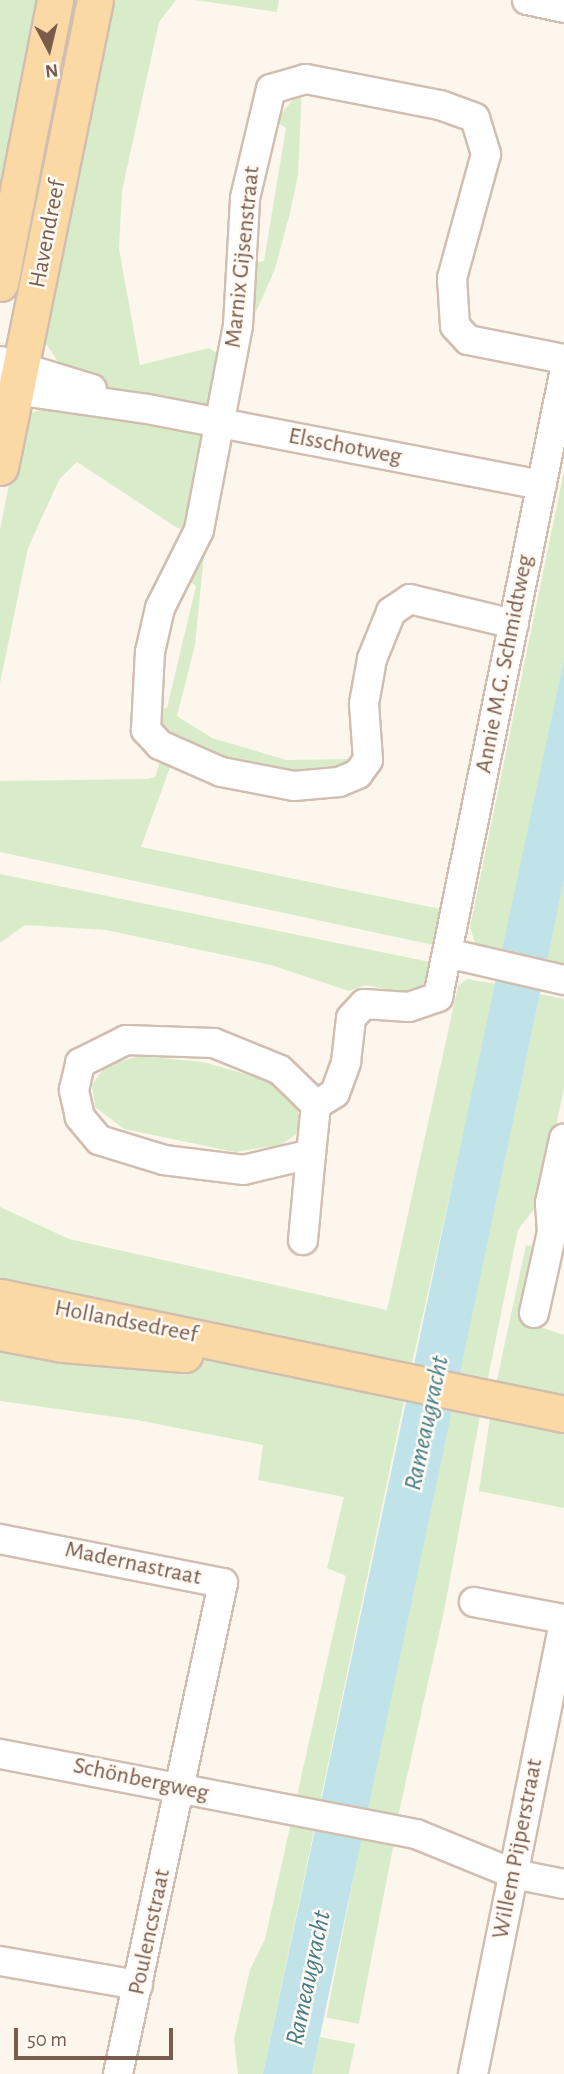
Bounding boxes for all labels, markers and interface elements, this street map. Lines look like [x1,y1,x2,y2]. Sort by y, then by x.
north arrow [14,14,84,84]
text: N [44,60,59,81]
street label: Marnix Gijsenstraat [219,165,267,349]
street label: Havendreef [23,177,73,291]
street label: Elsschotweg [286,422,404,472]
street label: Annie M.G. Schmidtweg [470,552,540,776]
street label: Hollandsedreef [52,1294,200,1350]
water label: Rameaugracht [397,1353,457,1493]
street label: Madernastraat [62,1536,204,1592]
street label: Schönbergweg [71,1752,211,1808]
street label: Willem Pijperstraat [486,1756,550,1942]
street label: Poulencstraat [123,1866,177,1998]
water label: Rameaugracht [279,1908,339,2048]
scale bar [18,2014,177,2058]
text: 50 m [27,2029,67,2050]

